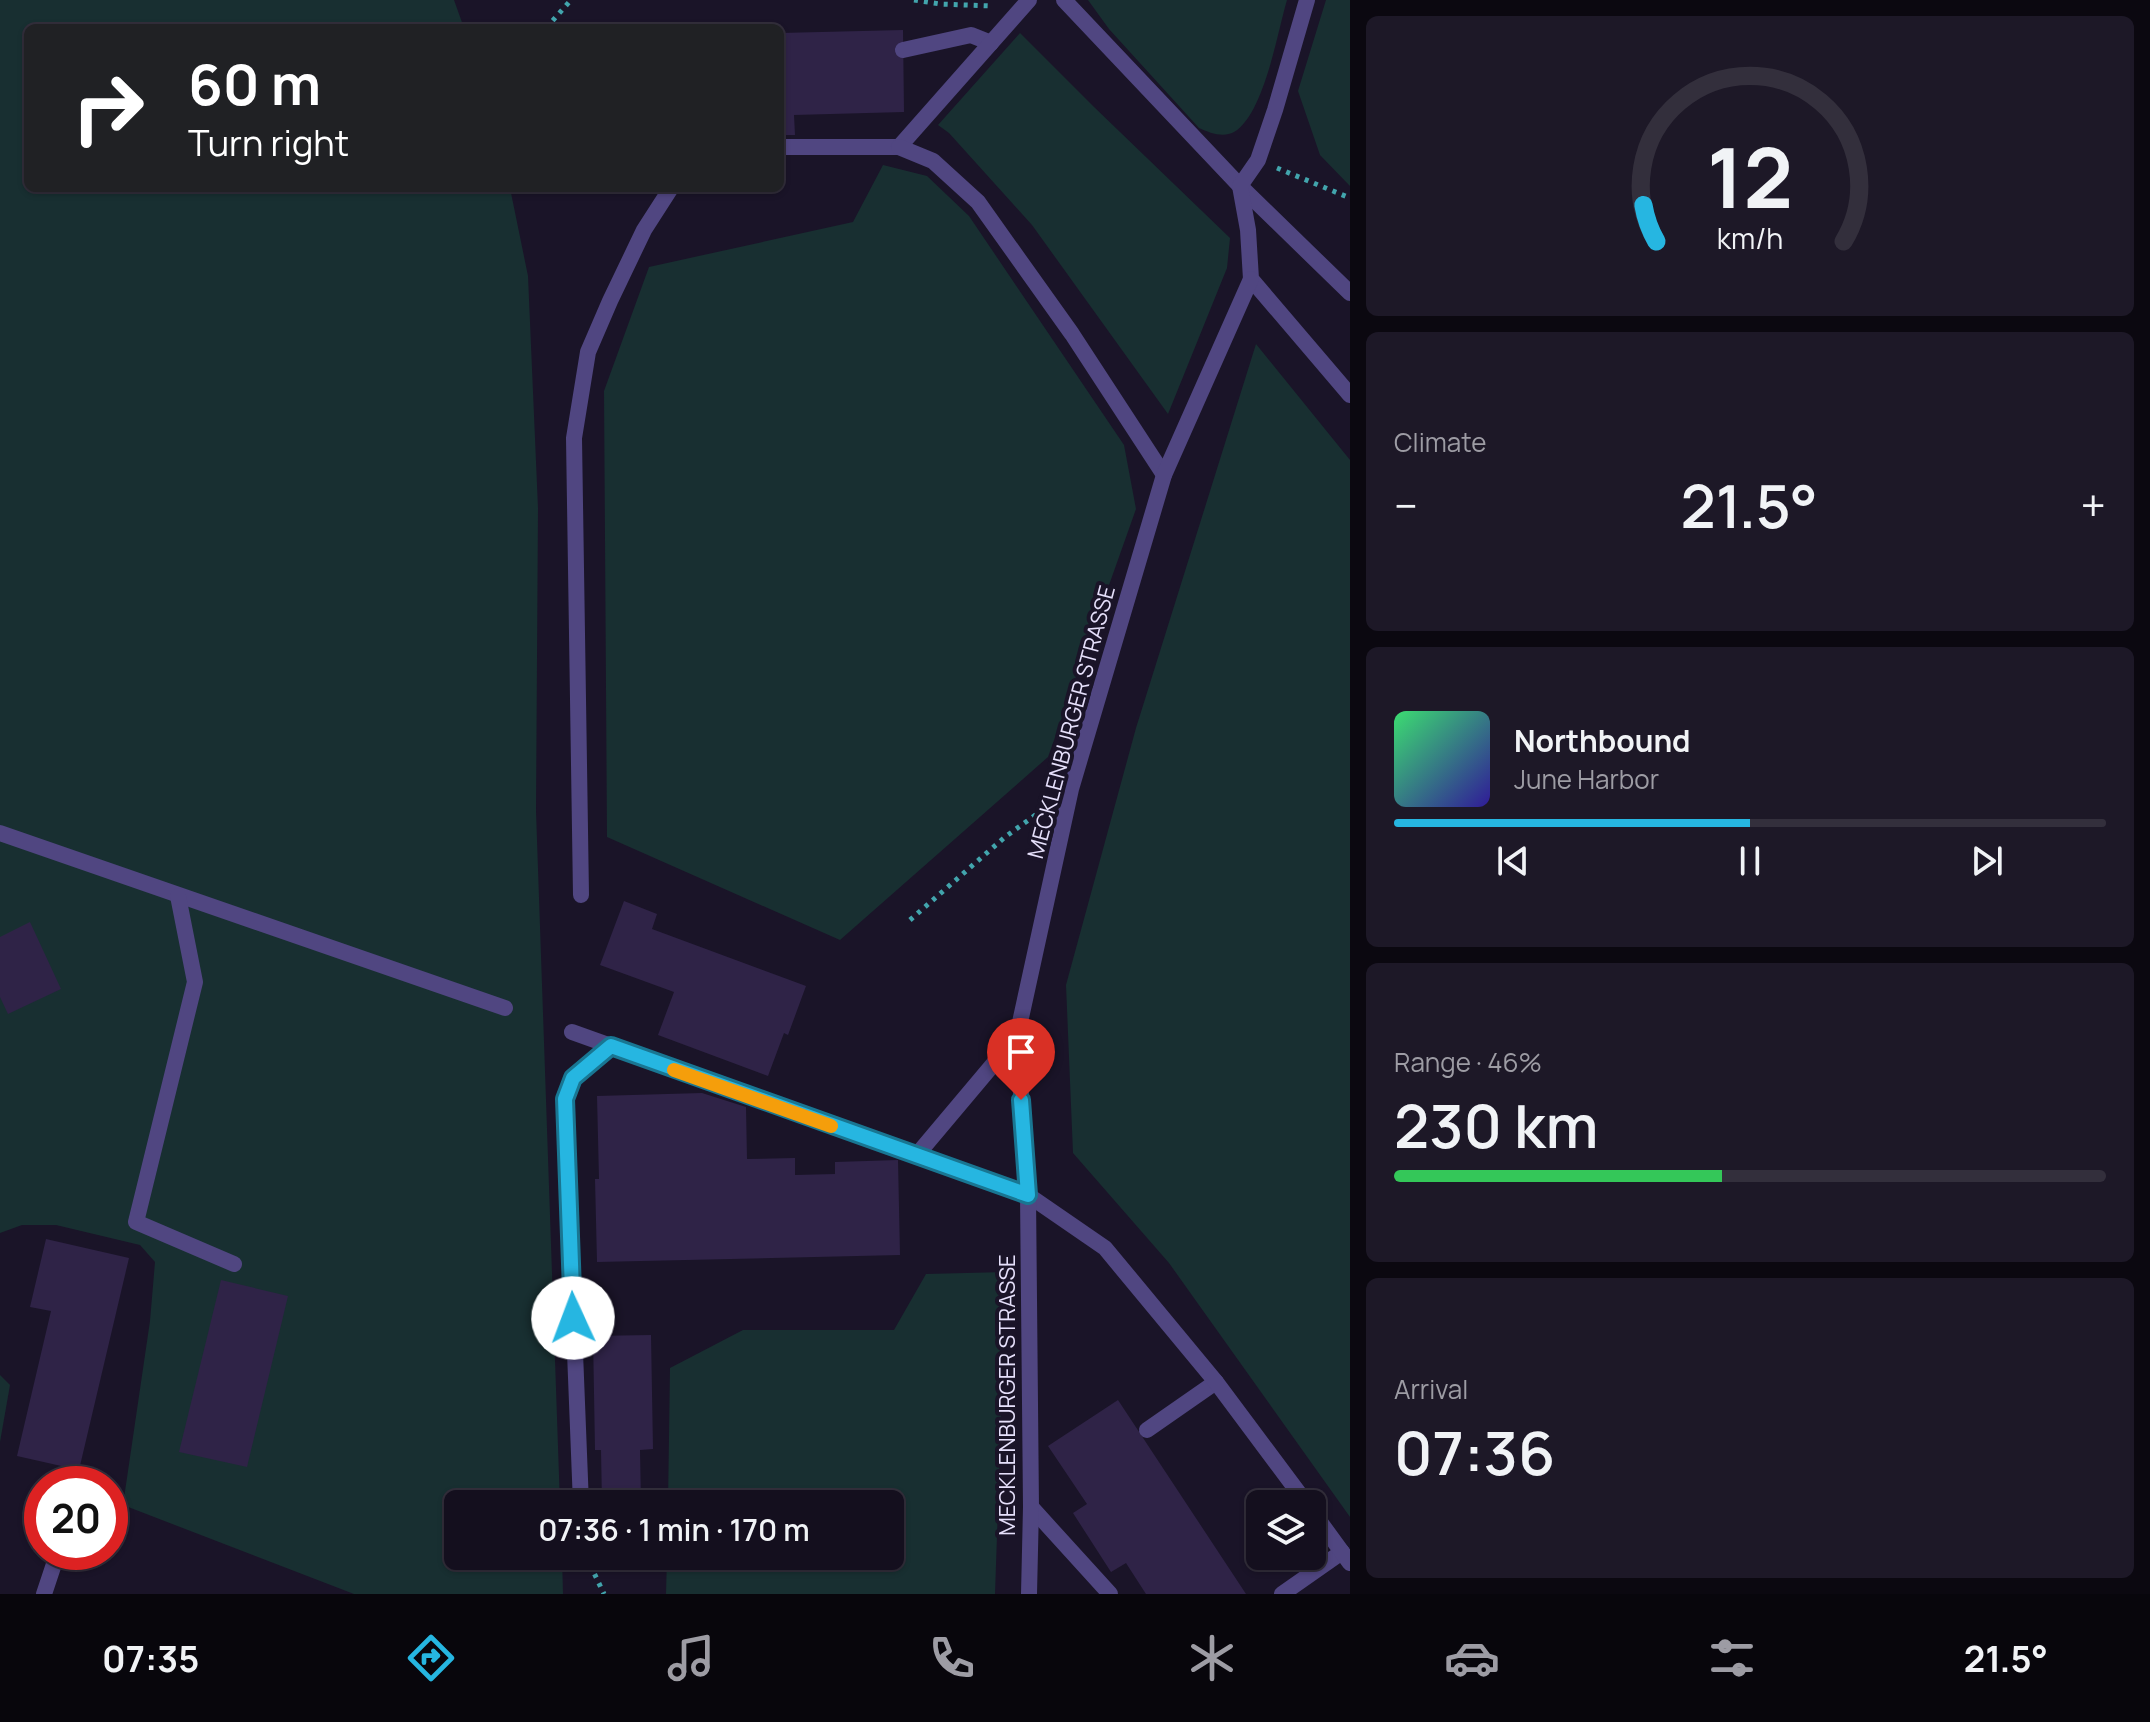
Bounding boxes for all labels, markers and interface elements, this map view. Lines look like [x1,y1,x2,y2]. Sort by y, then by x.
text: 60 m [188,45,321,122]
icon: right [56,56,160,160]
text: Turn right [188,118,349,167]
text: 12 [1707,118,1793,232]
text: km/h [1717,219,1783,258]
text: Climate [1394,424,1486,460]
text: 21.5° [1681,464,1818,546]
text: − [1394,475,1418,535]
text: + [2081,475,2106,535]
street label: MECKLENBURGER STRASSE [1020,582,1122,862]
text: Northbound [1514,720,1691,761]
text: June Harbor [1514,761,1659,797]
icon: previous [1491,839,1535,883]
icon: pause [1728,839,1772,883]
icon: next [1965,839,2009,883]
pin [987,1018,1055,1100]
icon: arrive [999,1030,1043,1074]
text: Range · 46% [1394,1044,1542,1080]
text: 230 km [1394,1084,1598,1166]
street label: MECKLENBURGER STRASSE [992,1254,1022,1536]
position arrow [531,1276,615,1360]
text: Arrival [1394,1371,1468,1407]
text: 07:36 [1394,1411,1555,1493]
speed limit sign: 20 [24,1466,128,1570]
map controls [1246,1490,1326,1570]
button: layers [1246,1490,1326,1570]
text: 07:36 · 1 min · 170 m [538,1509,810,1550]
icon: directions [403,1630,459,1686]
icon: music [663,1630,719,1686]
icon: phone [924,1630,980,1686]
icon: climate [1184,1630,1240,1686]
icon: car [1444,1630,1500,1686]
icon: filters [1704,1630,1760,1686]
text: 07:35 [102,1634,199,1683]
text: 21.5° [1964,1634,2048,1683]

